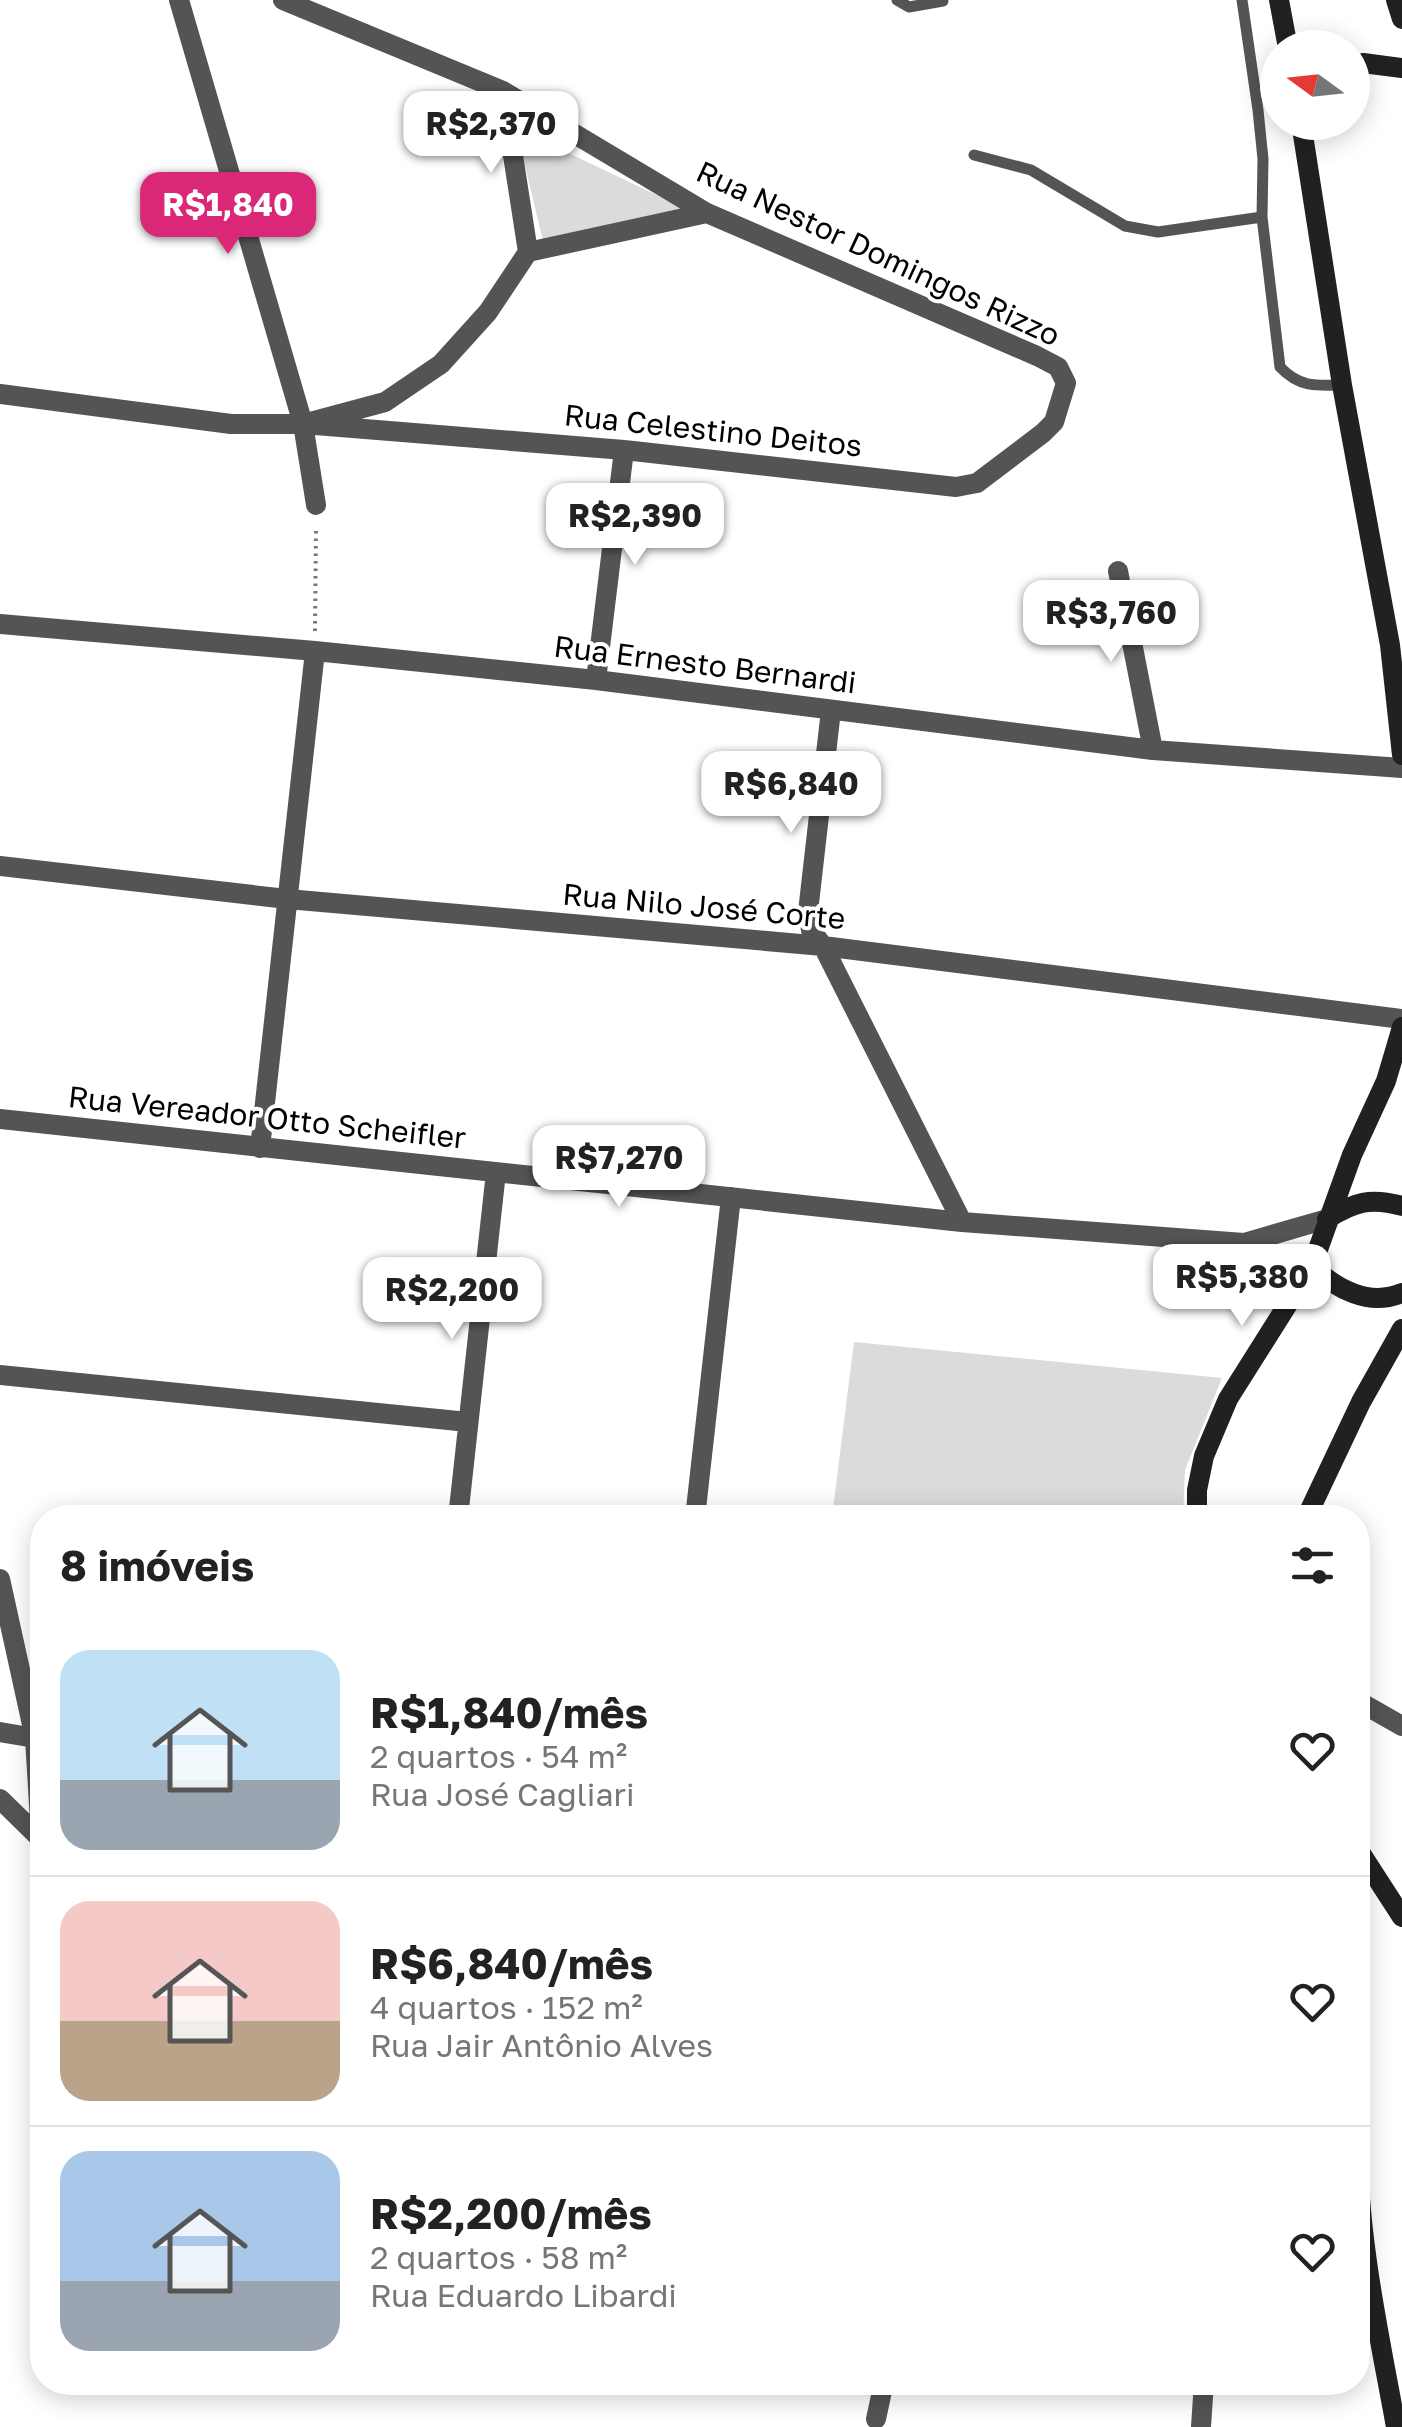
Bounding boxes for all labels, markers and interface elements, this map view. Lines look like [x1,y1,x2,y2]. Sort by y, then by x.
north arrow [1260,30,1370,140]
map controls [1260,30,1370,140]
pin: R$2,370 [399,91,583,176]
text: R$2,370 [425,104,557,142]
street label: Rua Nestor Domingos Rizzo [691,153,1066,353]
pin: R$1,840 [136,172,320,257]
text: R$1,840 [162,185,294,223]
street label: Rua Celestino Deitos [562,396,864,464]
pin: R$2,390 [543,483,727,568]
text: R$2,390 [568,496,702,534]
pin: R$3,760 [1019,580,1203,665]
text: R$3,760 [1045,593,1177,631]
street label: Rua Ernesto Bernardi [552,628,858,700]
pin: R$6,840 [699,751,883,836]
text: R$6,840 [723,764,859,802]
street label: Rua Nilo José Corte [561,876,847,936]
street label: Rua Vereador Otto Scheifler [66,1078,468,1156]
pin: R$7,270 [527,1125,711,1210]
text: R$7,270 [554,1138,684,1176]
pin: R$5,380 [1150,1244,1334,1329]
pin: R$2,200 [360,1257,544,1342]
text: R$5,380 [1175,1257,1309,1295]
text: R$2,200 [385,1270,519,1308]
icon: filters [1285,1538,1340,1593]
text: 8 imóveis [60,1540,254,1590]
text: R$1,840/mês [370,1687,648,1737]
icon: home [140,1690,260,1810]
icon: heart [1285,1723,1340,1778]
text: 2 quartos · 54 m² [370,1737,627,1775]
text: Rua José Cagliari [370,1775,635,1813]
text: R$6,840/mês [370,1938,653,1988]
icon: home [140,1941,260,2061]
icon: heart [1285,1974,1340,2029]
text: 4 quartos · 152 m² [370,1988,643,2026]
text: Rua Jair Antônio Alves [370,2026,713,2064]
text: R$2,200/mês [370,2188,652,2238]
icon: home [140,2191,260,2311]
icon: heart [1285,2224,1340,2279]
text: 2 quartos · 58 m² [370,2238,627,2276]
text: Rua Eduardo Libardi [370,2276,677,2314]

